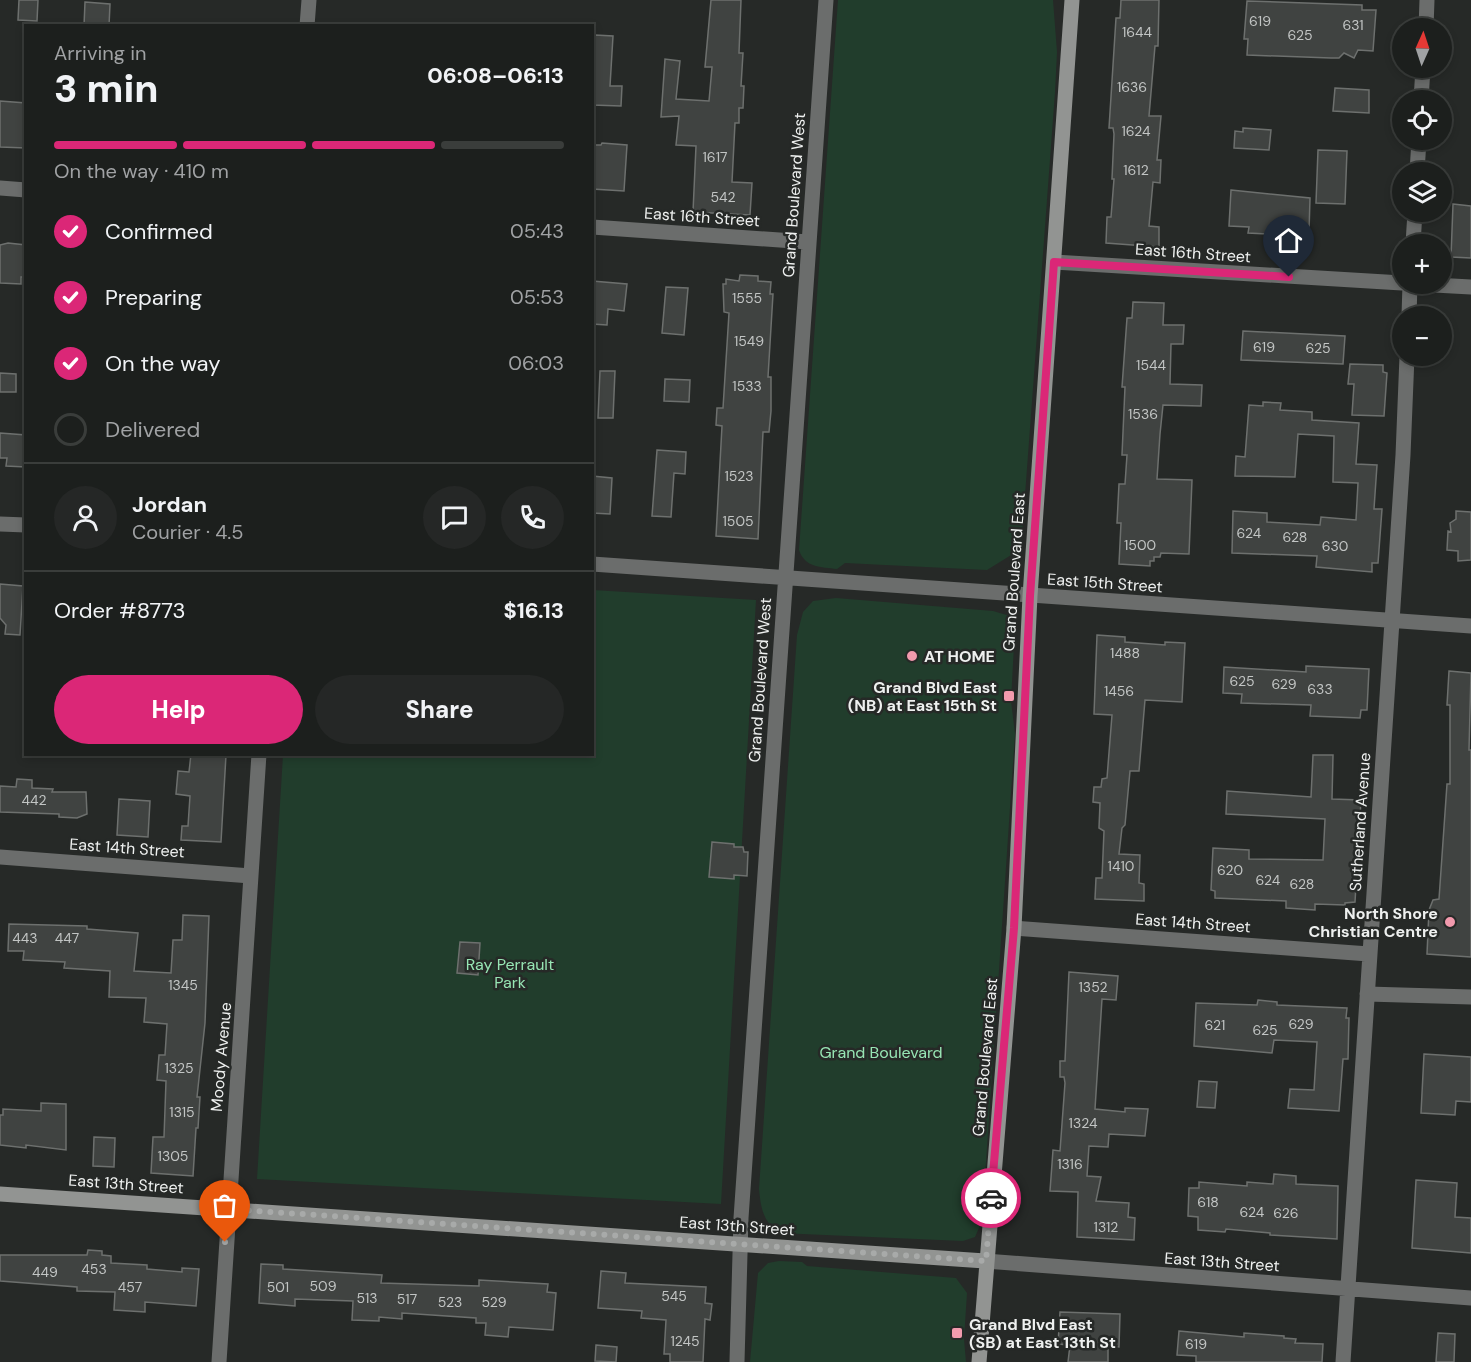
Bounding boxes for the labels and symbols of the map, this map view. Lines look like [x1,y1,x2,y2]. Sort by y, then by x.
house number: 619 [1249,12,1271,30]
house number: 631 [1342,16,1364,34]
north arrow [1392,18,1452,78]
house number: 1644 [1122,23,1153,41]
house number: 625 [1287,26,1313,44]
house number: 1636 [1117,78,1147,96]
street label: Grand Boulevard West [778,112,810,278]
house number: 1624 [1121,122,1151,140]
house number: 1617 [702,148,728,166]
house number: 1612 [1123,161,1149,179]
house number: 542 [710,188,736,206]
street label: East 16th Street [643,202,761,232]
pin [1263,215,1314,277]
street label: East 16th Street [1134,238,1252,268]
house number: 1555 [732,289,762,307]
house number: 1549 [734,332,764,350]
house number: 619 [1253,338,1275,356]
house number: 625 [1305,339,1331,357]
house number: 1544 [1136,356,1166,374]
house number: 1533 [732,377,762,395]
house number: 1536 [1128,405,1158,423]
house number: 1523 [724,467,754,485]
street label: Grand Boulevard East [998,492,1030,652]
house number: 1505 [722,512,754,530]
house number: 624 [1237,524,1262,542]
house number: 628 [1283,528,1307,546]
house number: 1500 [1124,536,1156,554]
house number: 630 [1322,537,1348,555]
street label: East 15th Street [1047,568,1163,598]
street label: Grand Boulevard West [744,597,776,763]
house number: 1488 [1110,644,1140,662]
place label: AT HOME [924,646,995,667]
marker: AT HOME [905,649,919,663]
house number: 625 [1229,672,1255,690]
house number: 629 [1271,675,1297,693]
place label: Grand Blvd East (NB) at East 15th St [848,677,997,716]
house number: 633 [1307,680,1333,698]
house number: 1456 [1104,682,1134,700]
marker: Grand Blvd East (NB) at East 15th St [1002,689,1016,703]
street label: Sutherland Avenue [1345,752,1375,892]
house number: 442 [21,791,47,809]
street label: East 14th Street [69,833,185,863]
house number: 1410 [1108,857,1134,875]
house number: 620 [1217,861,1243,879]
house number: 624 [1256,871,1281,889]
house number: 628 [1290,875,1314,893]
place label: North Shore Christian Centre [1308,903,1438,942]
street label: East 14th Street [1135,908,1251,938]
marker: North Shore Christian Centre [1443,915,1457,929]
house number: 443 [12,929,38,947]
house number: 447 [55,929,79,947]
park label: Ray Perrault Park [466,954,554,993]
house number: 1345 [168,976,198,994]
street label: Grand Boulevard East [968,977,1002,1137]
house number: 1352 [1078,978,1108,996]
street label: Moody Avenue [206,1001,236,1113]
house number: 629 [1288,1015,1314,1033]
house number: 621 [1205,1016,1225,1034]
house number: 625 [1252,1021,1278,1039]
park label: Grand Boulevard [819,1042,943,1063]
house number: 1325 [164,1059,194,1077]
house number: 1315 [169,1103,195,1121]
house number: 1324 [1069,1114,1098,1132]
house number: 1305 [158,1147,188,1165]
house number: 1316 [1057,1155,1083,1173]
courier [961,1168,1021,1228]
street label: East 13th Street [68,1169,184,1199]
pin [199,1180,250,1242]
house number: 618 [1197,1193,1219,1211]
house number: 624 [1240,1203,1265,1221]
house number: 626 [1273,1204,1299,1222]
street label: East 13th Street [679,1211,795,1241]
house number: 1312 [1094,1218,1118,1236]
street label: East 13th Street [1164,1247,1280,1277]
house number: 453 [81,1260,107,1278]
house number: 449 [32,1263,58,1281]
house number: 509 [310,1277,337,1295]
house number: 457 [118,1278,142,1296]
house number: 501 [267,1278,289,1296]
house number: 545 [661,1287,687,1305]
house number: 513 [356,1289,378,1307]
house number: 517 [397,1290,417,1308]
house number: 523 [438,1293,462,1311]
house number: 529 [481,1293,507,1311]
place label: Grand Blvd East (SB) at East 13th St [969,1314,1116,1353]
marker: Grand Blvd East (SB) at East 13th St [950,1326,964,1340]
house number: 1245 [670,1332,700,1350]
house number: 619 [1185,1335,1207,1353]

